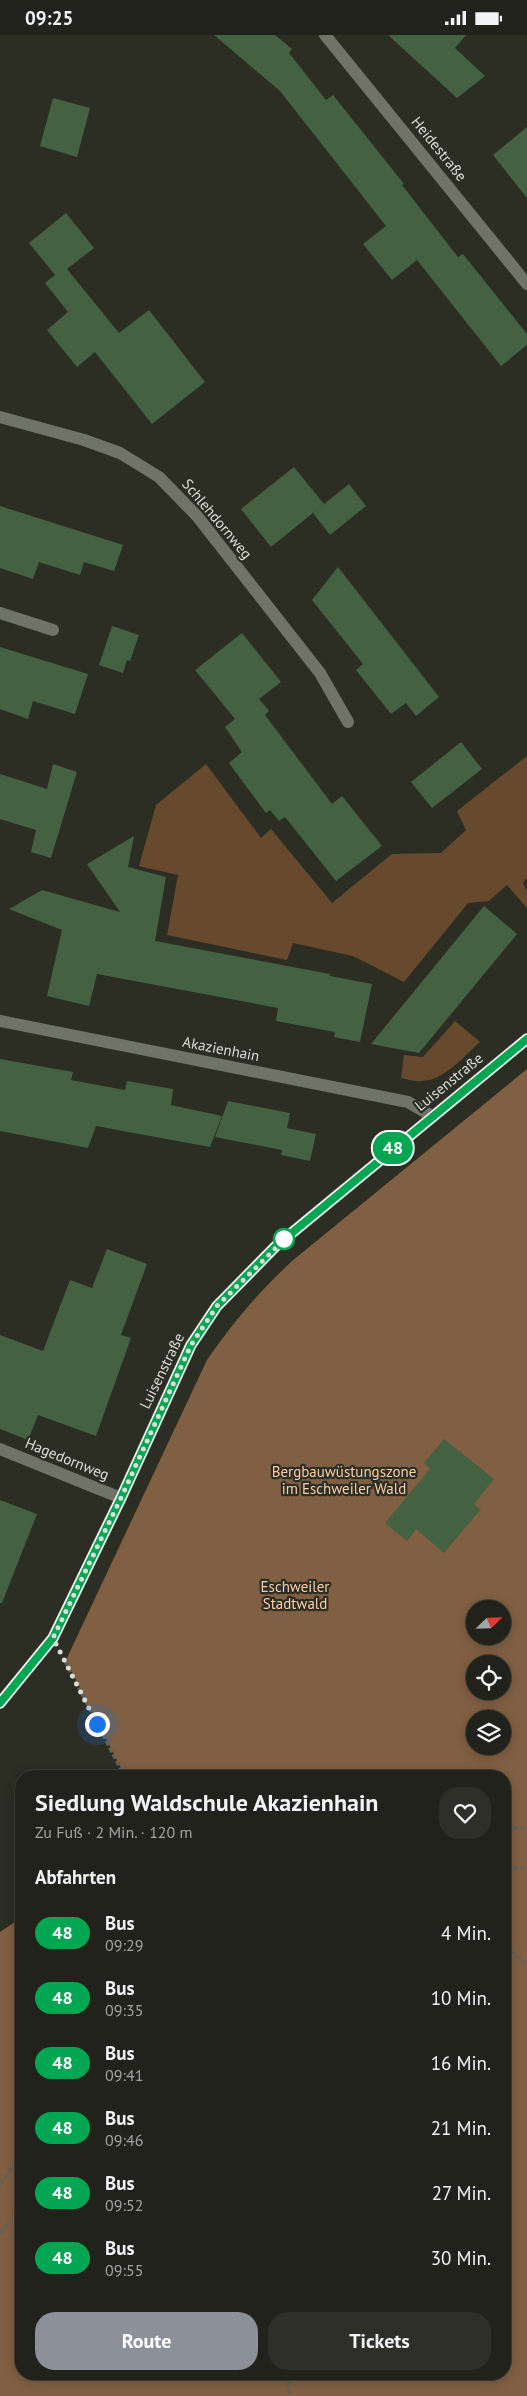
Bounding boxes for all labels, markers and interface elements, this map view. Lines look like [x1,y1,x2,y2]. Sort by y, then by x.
text: 09:25 [25,6,73,30]
street label: Heidestraße [408,112,471,185]
street label: Schlehdornweg [178,475,256,563]
street label: Akazienhain [181,1032,261,1065]
street label: Luisenstraße [411,1048,487,1115]
line badge: 48 [370,1132,416,1164]
text: 48 [383,1136,403,1159]
unlabelled marker [273,1228,295,1250]
street label: Luisenstraße [135,1330,188,1412]
street label: Hagedornweg [22,1433,112,1484]
park label: Bergbauwüstungszone im Eschweiler Wald [272,1462,416,1498]
park label: Eschweiler Stadtwald [261,1577,329,1613]
north arrow [466,1600,511,1645]
map controls [466,1600,511,1755]
button: locate [466,1655,511,1700]
button: layers [466,1710,511,1755]
your location [85,1712,110,1737]
text: Siedlung Waldschule Akazienhain [35,1787,378,1818]
button: heart [439,1787,491,1839]
text: Zu Fuß · 2 Min. · 120 m [35,1822,193,1842]
text: Abfahrten [35,1865,116,1889]
text: Bus [105,1911,134,1935]
text: 48 [52,1921,73,1944]
text: 4 Min. [441,1921,491,1945]
text: 09:29 [105,1935,143,1955]
text: Bus [105,1976,134,2000]
text: 48 [52,1986,73,2009]
text: 10 Min. [431,1986,491,2010]
text: 09:35 [105,2000,143,2020]
text: Bus [105,2041,134,2065]
text: 48 [52,2051,73,2074]
text: 16 Min. [431,2051,491,2075]
text: 09:41 [105,2065,143,2085]
text: Bus [105,2106,134,2130]
text: 48 [52,2116,73,2139]
text: 21 Min. [431,2116,491,2140]
text: 09:46 [105,2130,143,2150]
text: Bus [105,2171,134,2195]
text: 48 [52,2181,73,2204]
text: 27 Min. [432,2181,491,2205]
text: 09:52 [105,2195,143,2215]
text: Bus [105,2236,134,2260]
text: 48 [52,2246,73,2269]
text: 30 Min. [431,2246,491,2270]
text: 09:55 [105,2260,143,2280]
button: Route [35,2312,258,2370]
button: Tickets [268,2312,491,2370]

